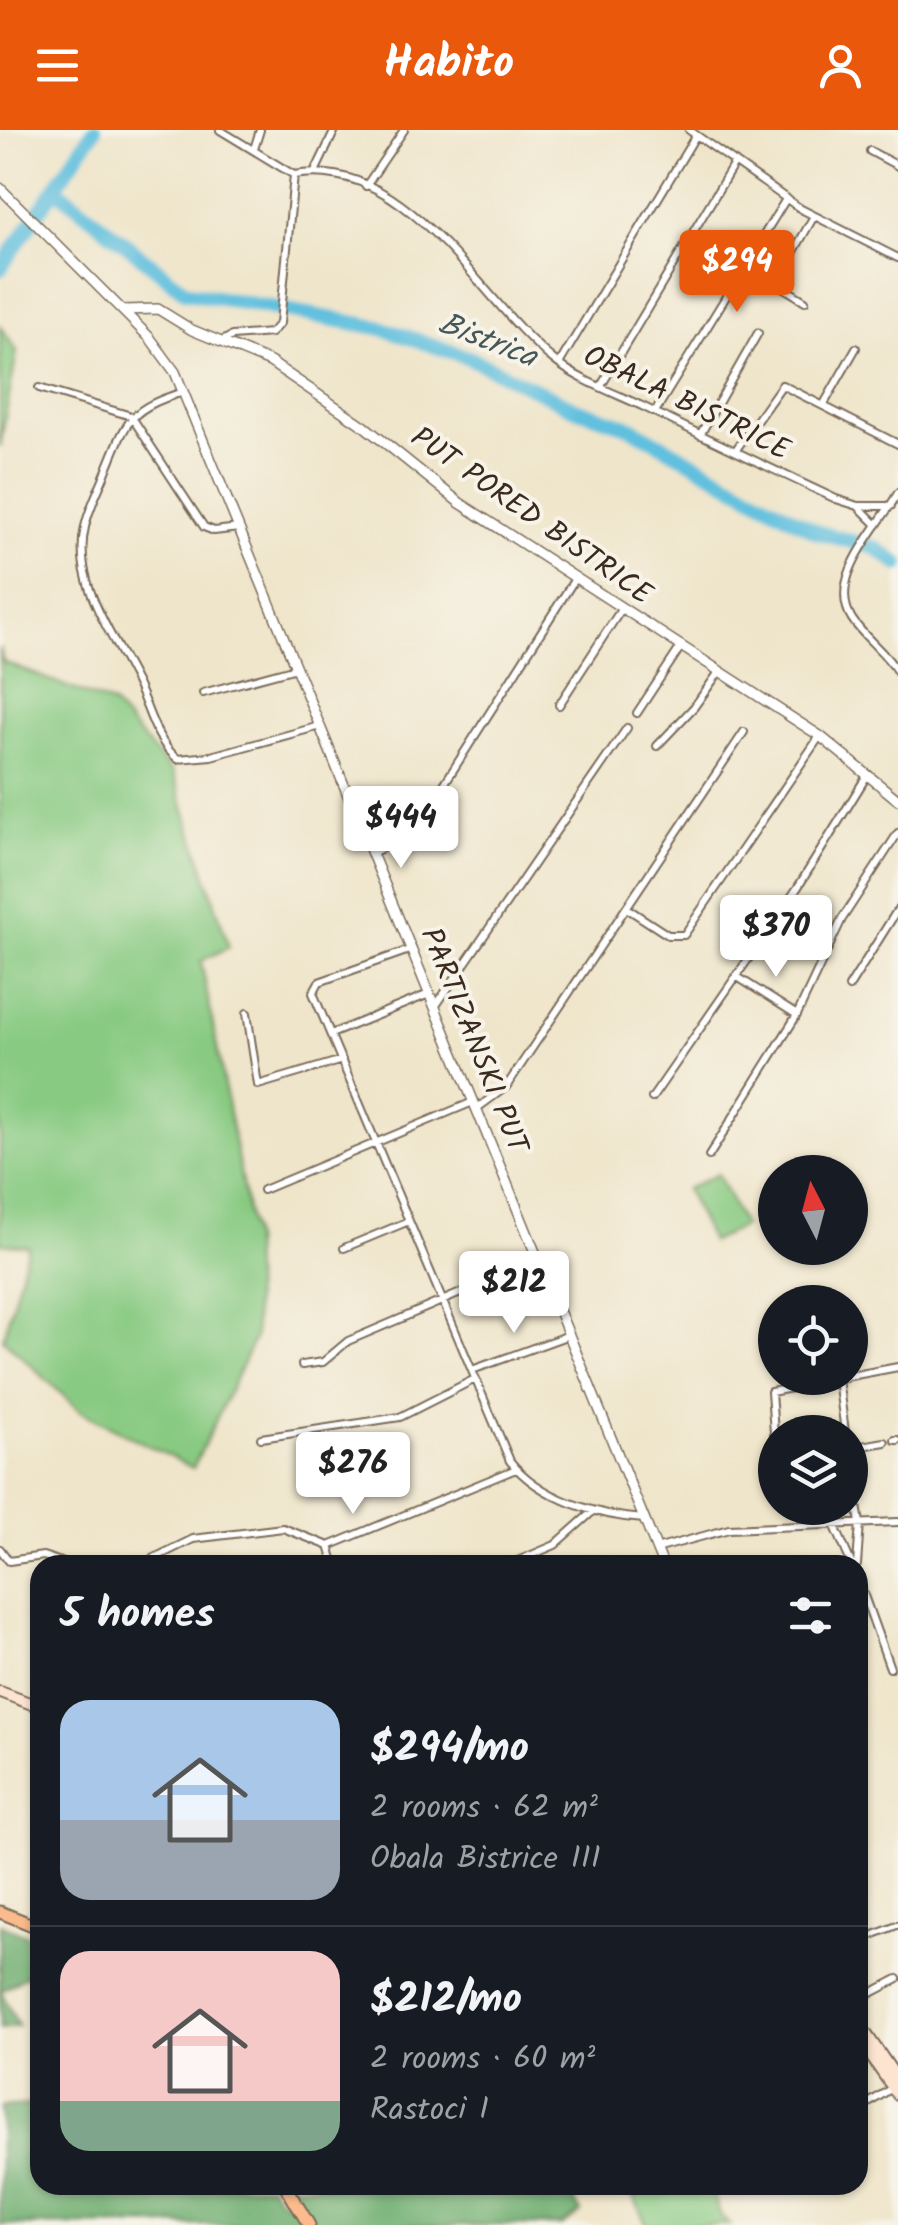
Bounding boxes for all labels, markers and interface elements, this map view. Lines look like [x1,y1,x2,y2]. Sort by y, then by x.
text: Habito [384,29,514,101]
icon: menu [30,38,85,93]
icon: person [813,38,868,93]
pin: $294 [678,230,796,315]
text: $294 [701,237,773,288]
water label: Bistrica [431,299,545,384]
street label: OBALA BISTRICE [574,333,799,475]
street label: PUT PORED BISTRICE [400,415,663,619]
pin: $444 [342,786,460,871]
text: $444 [365,793,437,844]
pin: $370 [717,895,835,980]
text: $370 [742,902,810,953]
street label: PARTIZANSKI PUT [406,921,541,1164]
north arrow [758,1155,868,1265]
map controls [758,1155,868,1525]
pin: $212 [455,1251,573,1336]
text: $212 [481,1258,547,1309]
button: locate [758,1285,868,1395]
button: layers [758,1415,868,1525]
pin: $276 [294,1432,412,1517]
text: $276 [318,1439,388,1490]
text: 5 homes [60,1582,215,1649]
icon: filters [783,1588,838,1643]
text: $294/mo [370,1716,529,1783]
icon: home [140,1740,260,1860]
text: 2 rooms · 62 m² [370,1783,598,1834]
text: Obala Bistrice III [370,1834,601,1885]
text: $212/mo [370,1967,522,2034]
icon: home [140,1991,260,2111]
text: 2 rooms · 60 m² [370,2034,595,2085]
text: Rastoci I [370,2085,489,2136]

